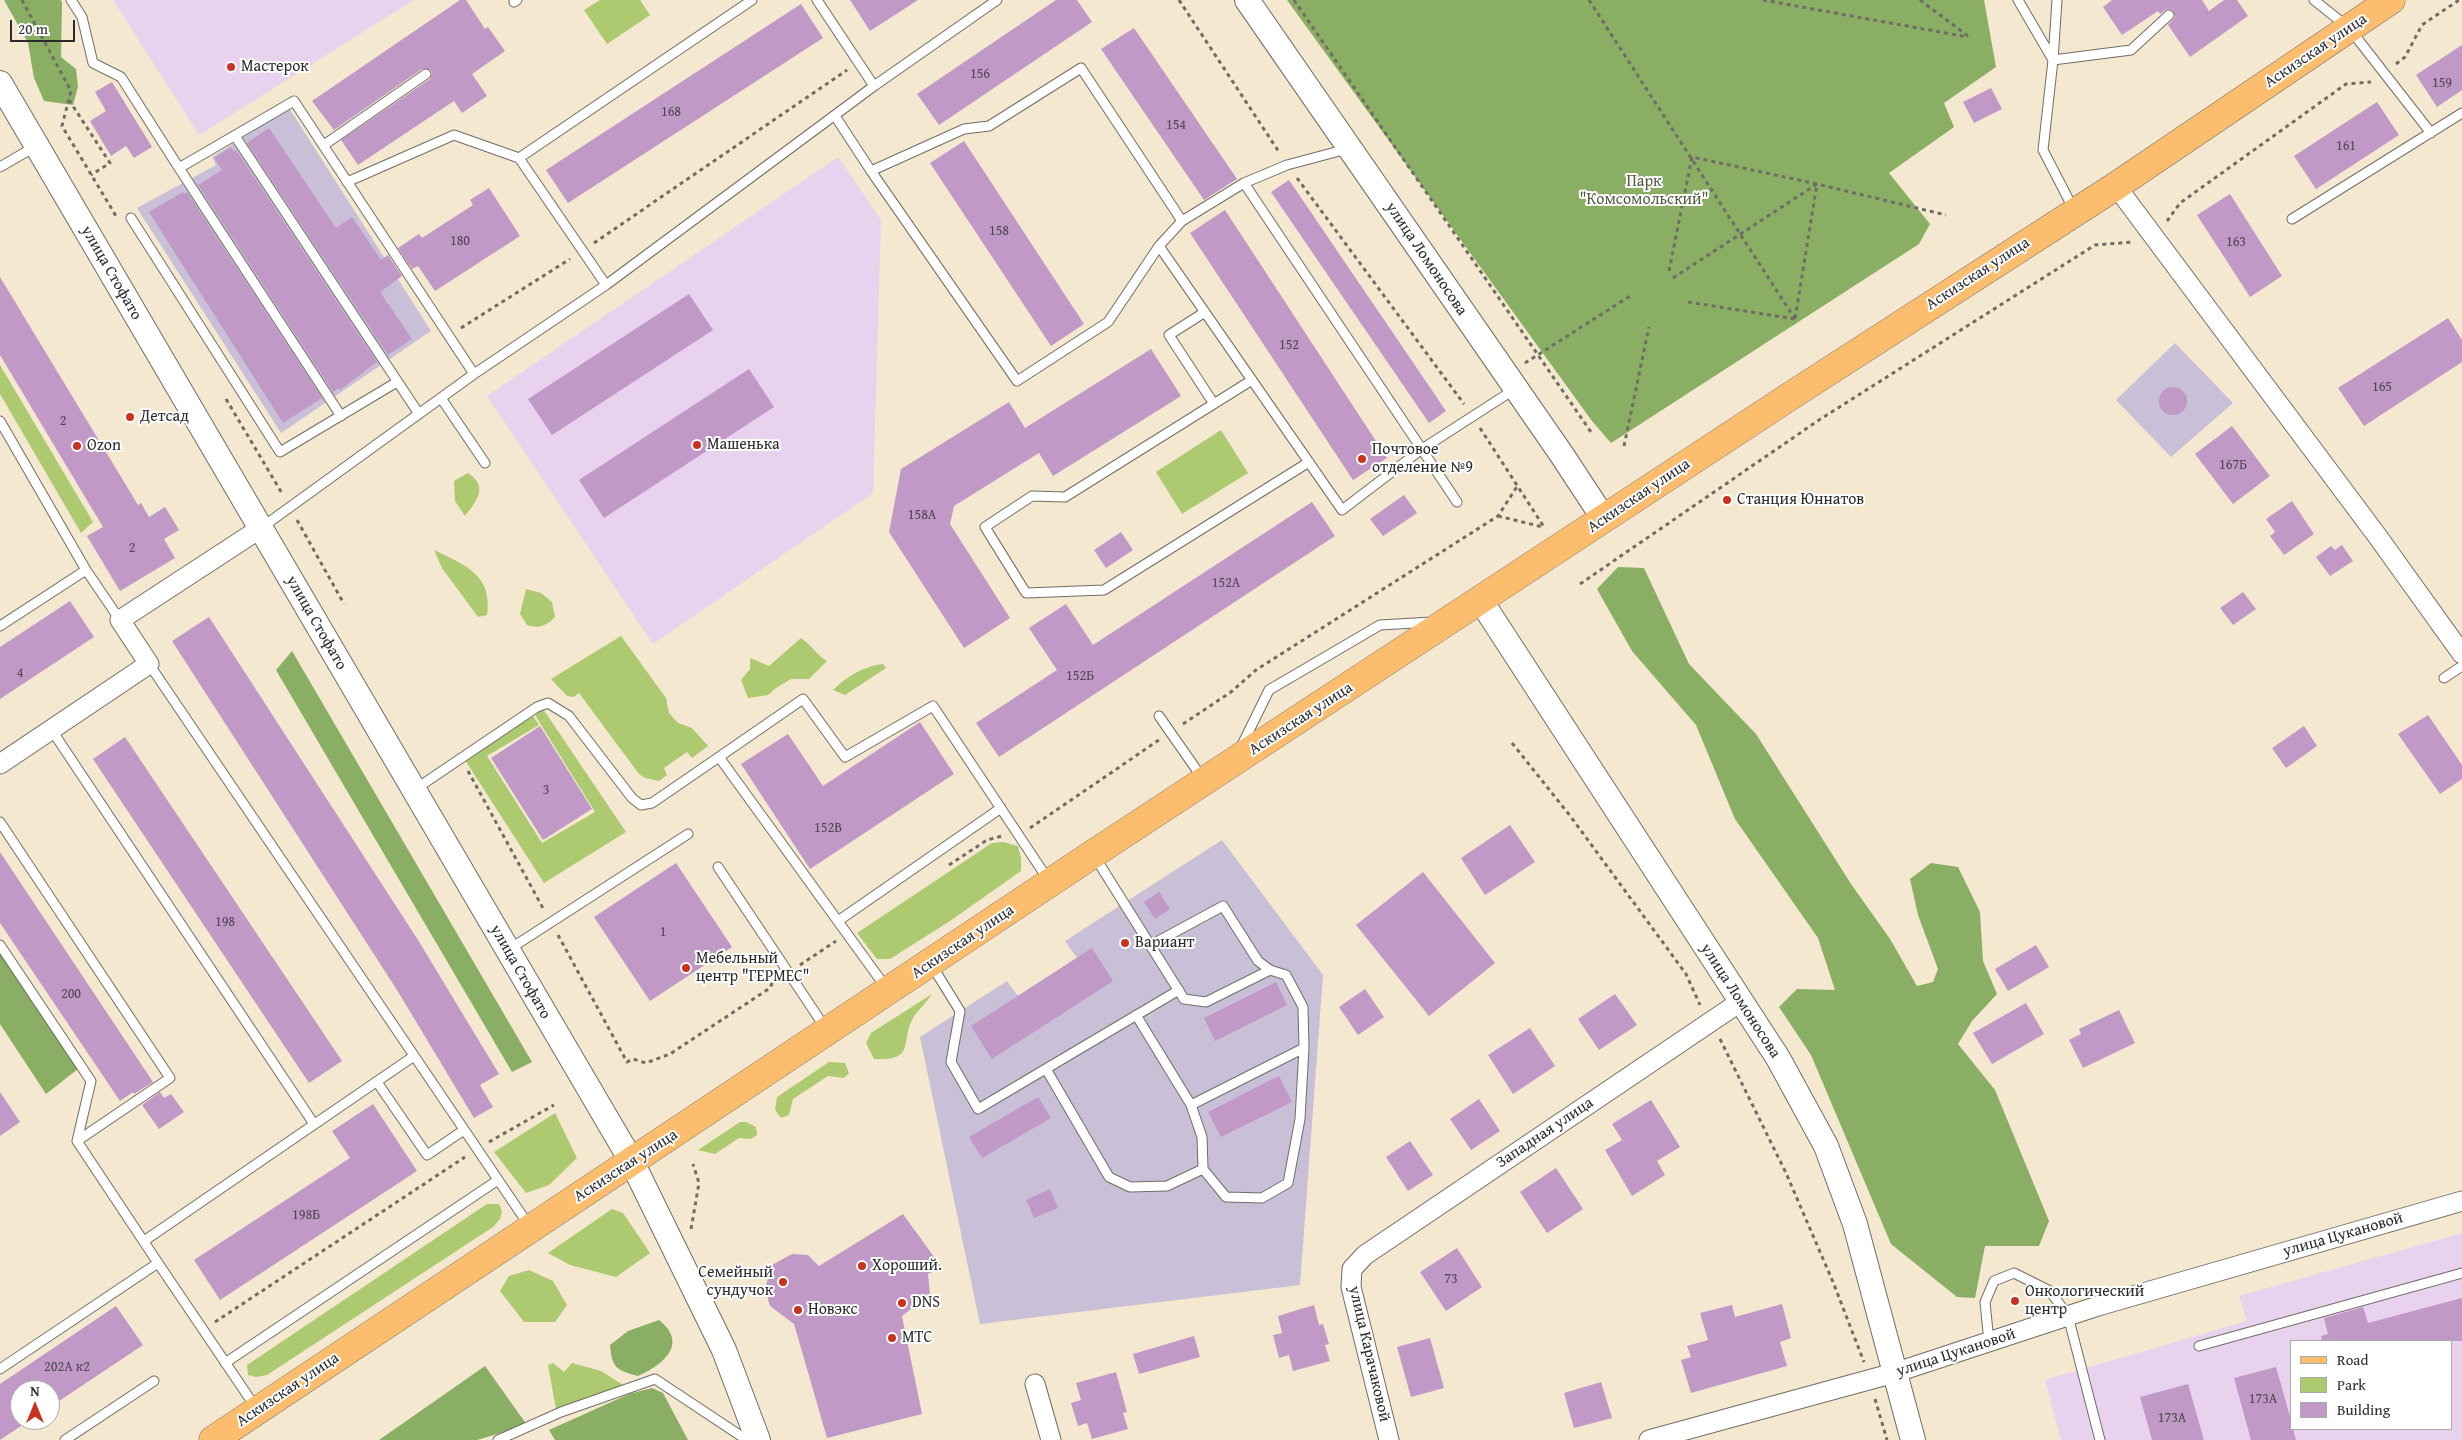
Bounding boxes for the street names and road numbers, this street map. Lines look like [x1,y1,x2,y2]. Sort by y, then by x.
street label: Аскизская улица [2261,10,2371,92]
street label: улица Ломоносова [1381,199,1471,319]
street label: улица Стофато [76,223,146,323]
street label: Аскизская улица [1923,233,2033,315]
street label: Аскизская улица [1584,455,1694,537]
street label: улица Стофато [281,573,351,673]
street label: Аскизская улица [1246,678,1356,760]
street label: Аскизская улица [908,901,1018,983]
street label: улица Стофато [485,922,555,1022]
street label: улица Ломоносова [1696,940,1784,1062]
street label: Западная улица [1493,1093,1597,1173]
street label: Аскизская улица [571,1125,681,1207]
street label: улица Цукановой [2281,1209,2405,1261]
street label: улица Карачаковой [1344,1284,1394,1424]
street label: улица Цукановой [1894,1325,2018,1381]
street label: Аскизская улица [233,1349,343,1431]

